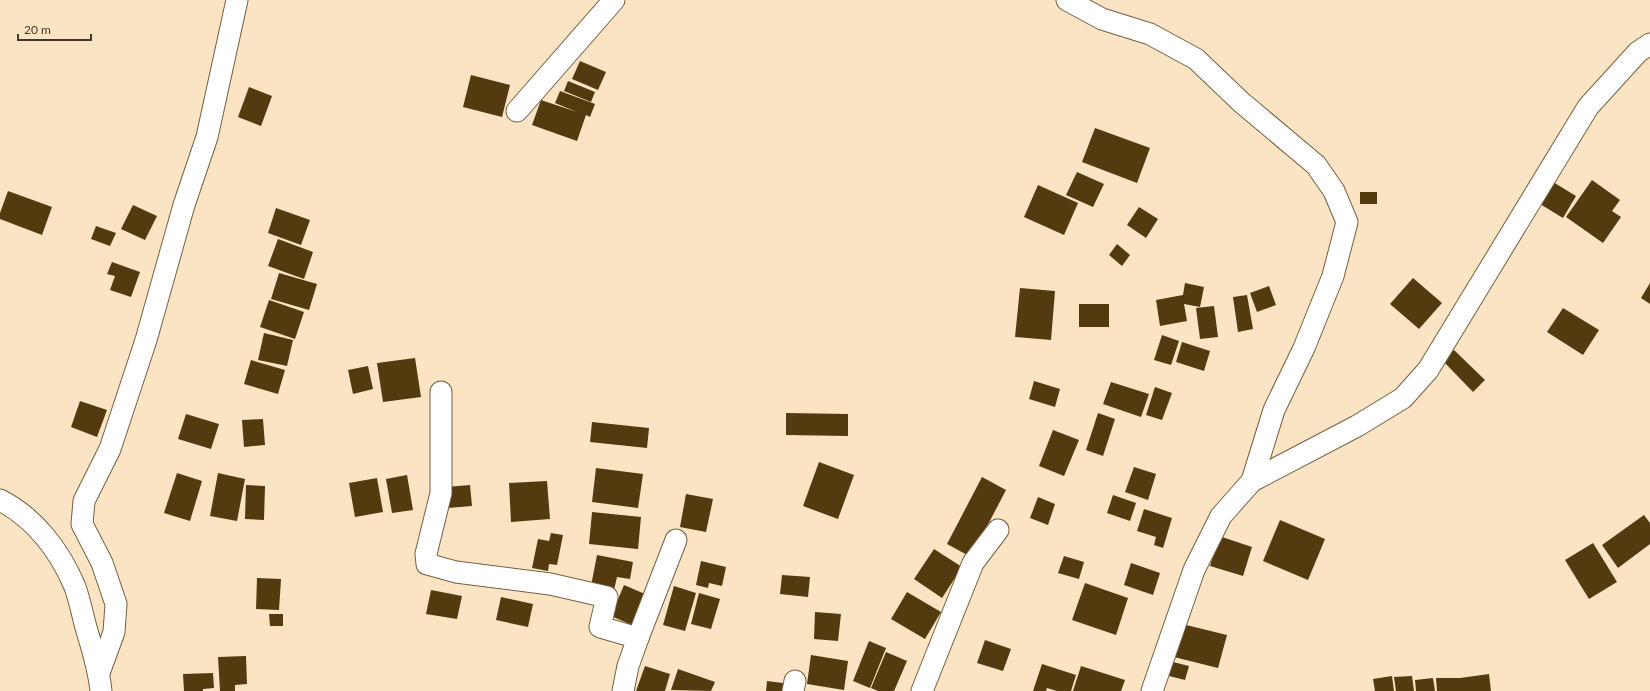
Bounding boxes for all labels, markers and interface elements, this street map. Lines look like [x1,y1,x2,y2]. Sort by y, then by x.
scale bar [18,16,91,42]
text: 20 m [24,22,51,37]

